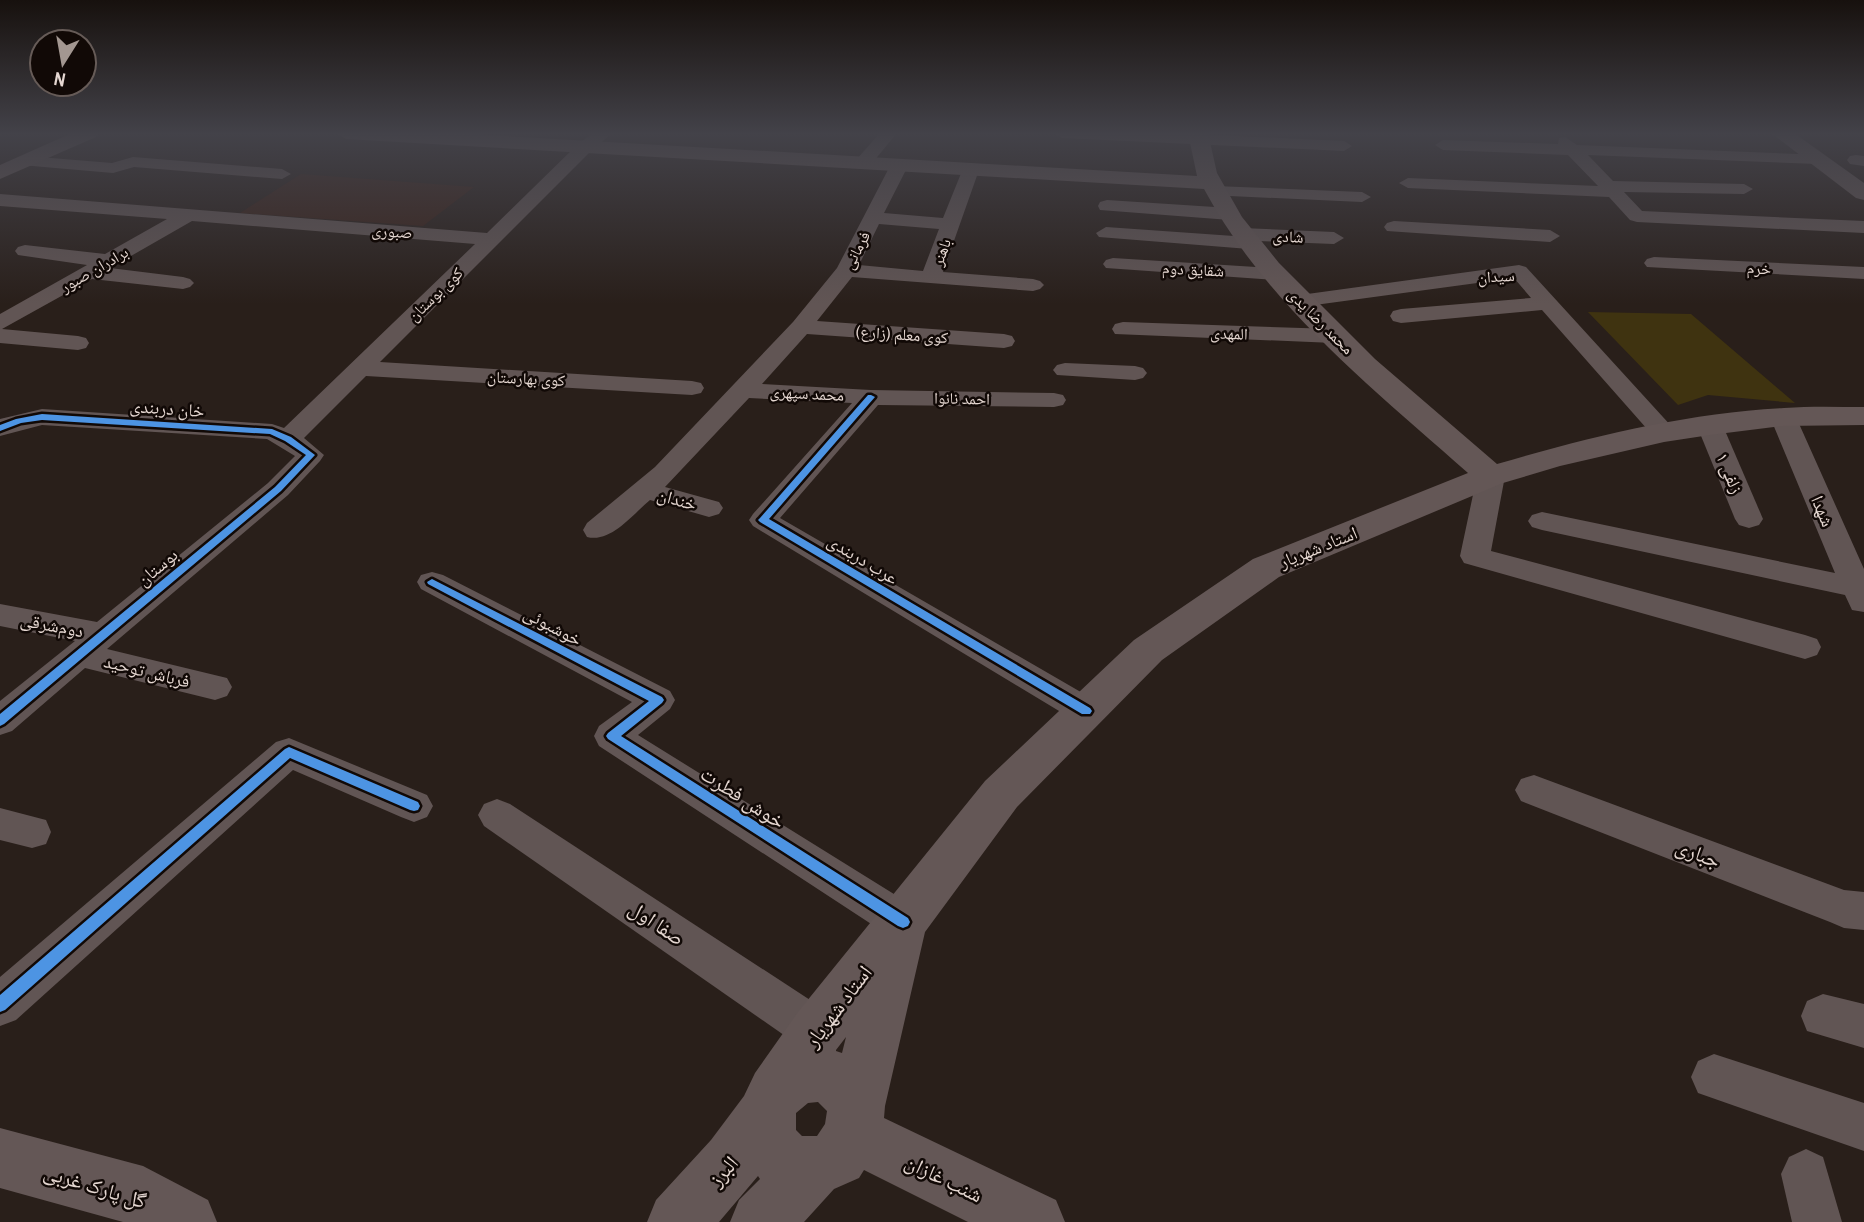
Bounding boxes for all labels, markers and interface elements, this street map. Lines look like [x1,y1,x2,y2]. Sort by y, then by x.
north arrow [28,28,98,98]
text: N [52,66,68,94]
street label: صبوری [371,219,413,243]
street label: شادی [1272,224,1304,248]
street label: فرمانی [837,227,875,273]
street label: باهنر [926,235,956,270]
street label: برادران صبور [55,241,132,298]
street label: شقایق دوم [1161,256,1225,282]
street label: خرم [1746,256,1772,280]
street label: کوی بوستان [402,262,468,326]
street label: سیدان [1477,264,1515,288]
street label: محمد رضا یدی [1283,283,1359,359]
street label: کوی معلم (زارع) [855,320,949,348]
street label: المهدی [1210,321,1248,345]
street label: کوی بهارستان [486,365,566,391]
street label: محمد سپهری [769,380,845,406]
street label: احمد نانوا [934,387,990,409]
street label: خان دربندی [129,393,205,423]
street label: زلفی ۱ [1710,449,1750,497]
street label: خندان [654,481,700,517]
street label: شهدا [1805,492,1841,530]
street label: استاد شهریار [1274,520,1361,574]
street label: عرب دربندی [823,528,903,590]
street label: بوستان [131,542,183,592]
street label: خوشبوئی [519,600,587,652]
street label: دوم‌شرقی [18,607,86,643]
street label: فرباش توحید [101,648,193,694]
street label: خوش فطرت [695,759,791,835]
street label: جباری [1671,831,1725,875]
street label: صفا اول [623,894,691,952]
street label: استاد شهریار [797,959,879,1054]
street label: شنب غازان [900,1147,988,1209]
street label: البرز [701,1149,744,1193]
street label: گل پارک غربی [40,1157,150,1215]

